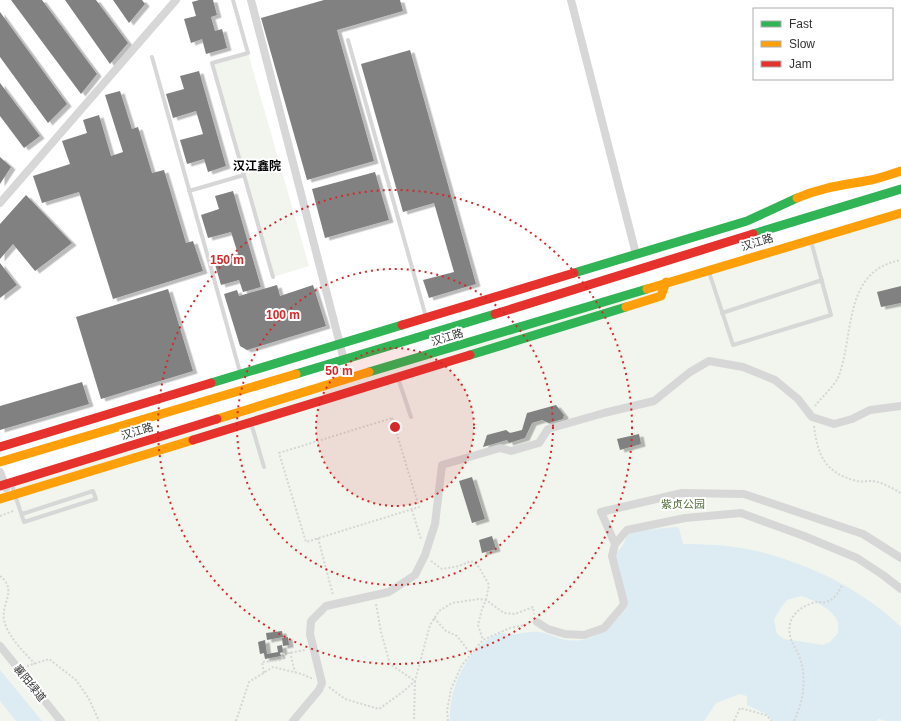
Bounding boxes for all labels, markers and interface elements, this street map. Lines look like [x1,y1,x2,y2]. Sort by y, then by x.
legend [753,8,893,80]
text: Fast [789,17,813,31]
text: Slow [789,37,815,51]
text: Jam [789,57,812,71]
district label: 汉江鑫院 [233,159,281,173]
street label: 汉江路 [739,231,775,253]
text: 150 m [210,253,244,267]
text: 100 m [266,308,300,322]
street label: 汉江路 [429,326,465,348]
text: 50 m [325,364,353,378]
street label: 汉江路 [119,420,155,442]
centre of rings [388,420,402,434]
park label: 紫贞公园 [661,498,705,510]
street label: 襄阳绿道 [11,662,49,704]

